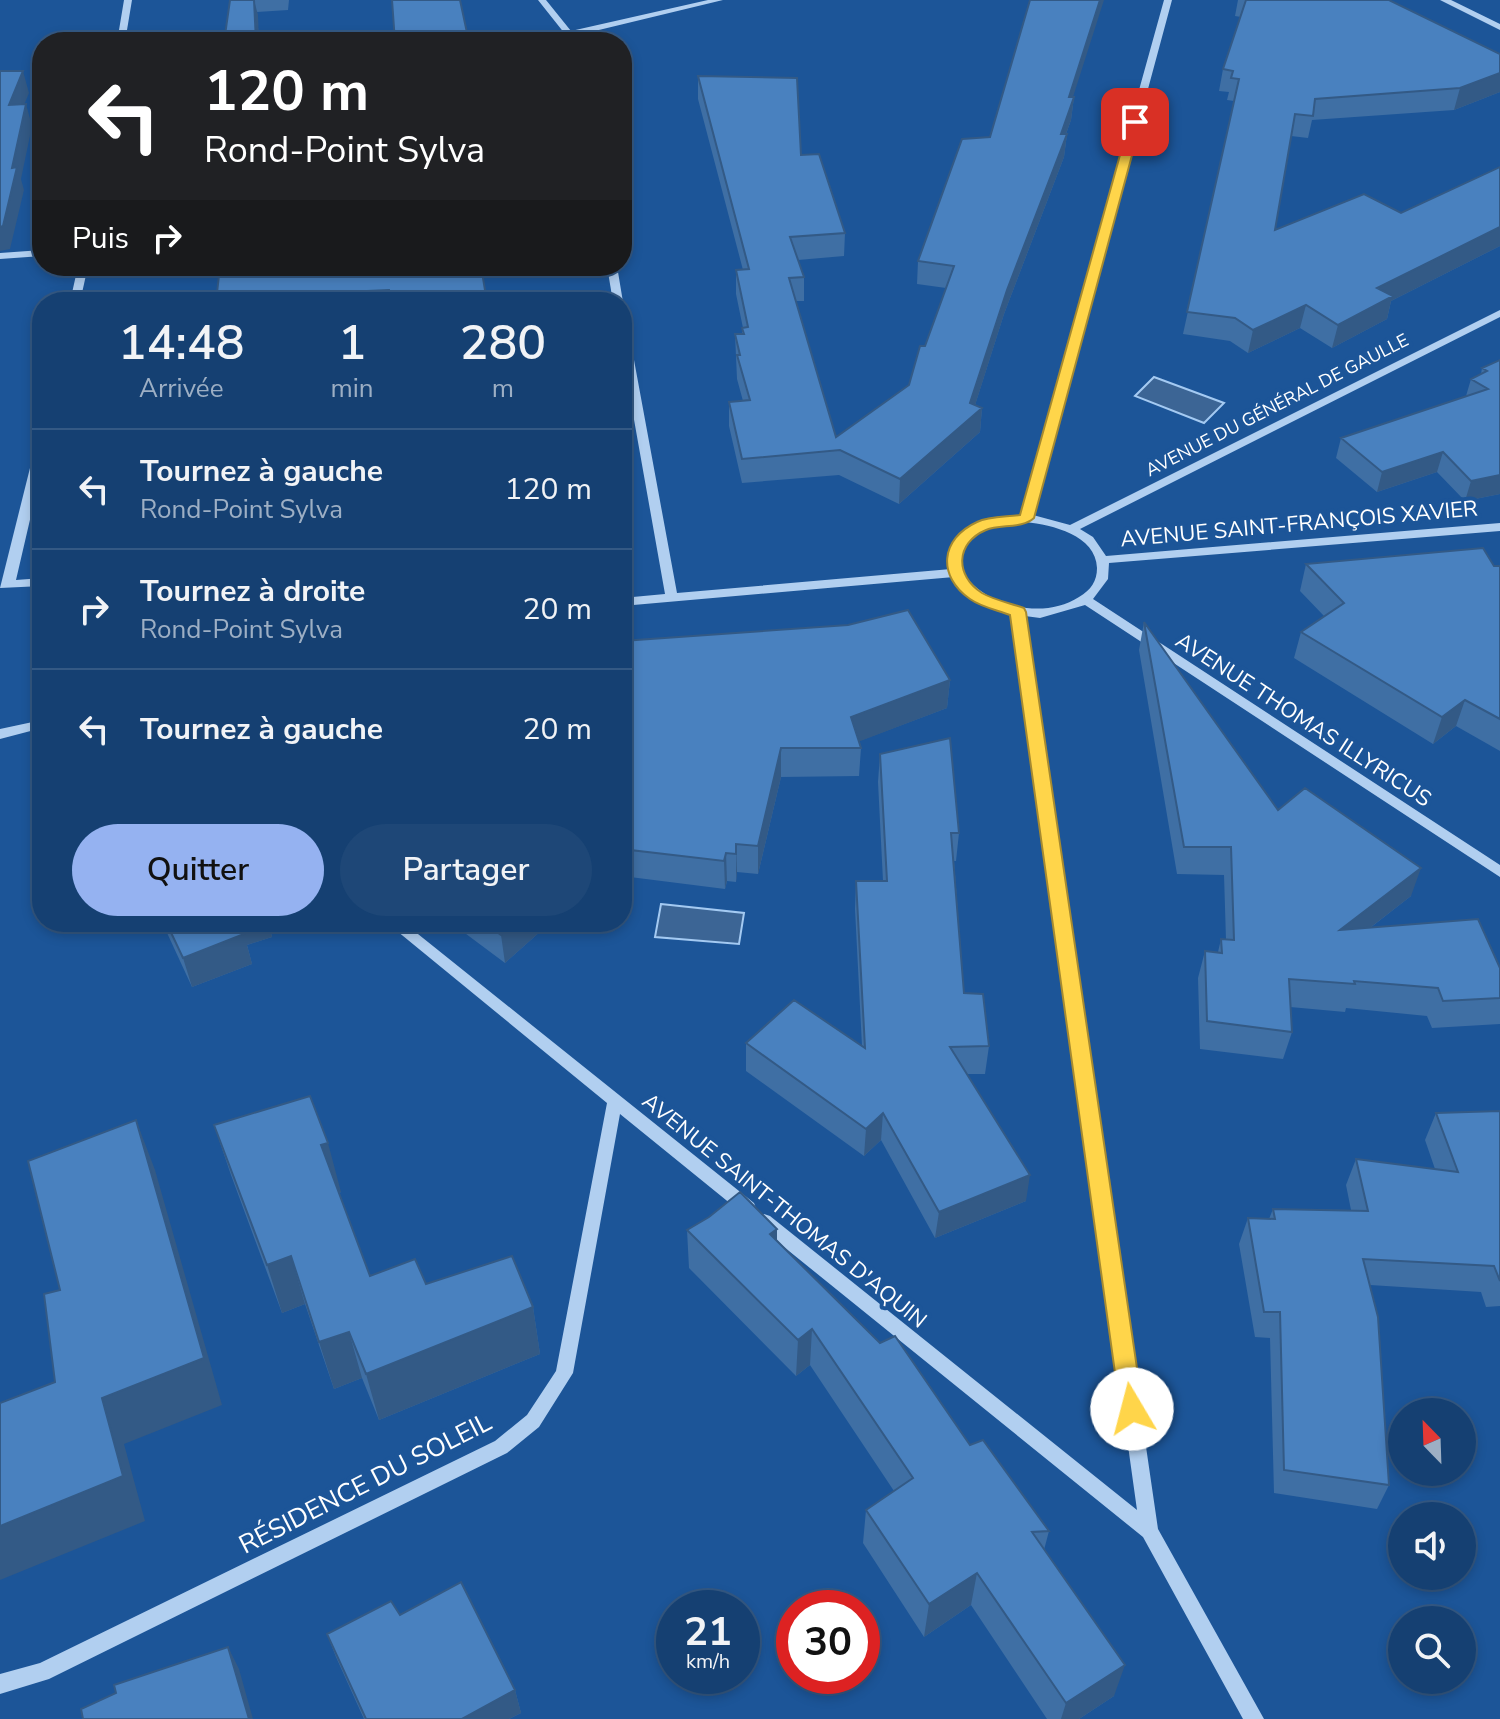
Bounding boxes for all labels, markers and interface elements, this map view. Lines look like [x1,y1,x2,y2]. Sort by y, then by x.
text: 120 m [204,53,369,130]
icon: left [72,64,176,168]
pin [1101,88,1169,156]
icon: arrive [1113,100,1157,144]
text: Rond-Point Sylva [204,126,485,175]
icon: right [145,216,189,260]
text: Puis [72,218,129,259]
text: 14:48 [118,310,245,376]
text: 1 [338,310,366,376]
text: 280 [460,310,546,376]
street label: AVENUE DU GÉNÉRAL DE GAULLE [1141,328,1413,482]
text: Arrivée [139,371,224,406]
text: min [331,371,374,406]
text: m [492,371,514,406]
text: Tournez à gauche [140,451,383,492]
icon: left [72,467,116,511]
text: 120 m [505,469,592,510]
text: Rond-Point Sylva [140,492,343,527]
street label: AVENUE SAINT-FRANÇOIS XAVIER [1119,493,1479,555]
text: Tournez à droite [140,571,365,612]
icon: right [72,587,116,631]
text: 20 m [523,589,592,630]
text: Rond-Point Sylva [140,612,343,647]
street label: AVENUE THOMAS ILLYRICUS [1170,626,1437,814]
icon: left [72,707,116,751]
text: Tournez à gauche [140,709,383,750]
text: 20 m [523,709,592,750]
button: Quitter [72,824,324,916]
button: Partager [340,824,592,916]
street label: AVENUE SAINT-THOMAS D'AQUIN [636,1086,933,1335]
position arrow [1090,1367,1174,1451]
north arrow [1388,1398,1476,1486]
map controls [1388,1398,1476,1694]
street label: RÉSIDENCE DU SOLEIL [233,1405,497,1562]
button: sound [1388,1502,1476,1590]
speed limit sign: 30 [776,1590,880,1694]
text: 21 [684,1605,732,1659]
button: search [1388,1606,1476,1694]
text: km/h [686,1648,730,1675]

